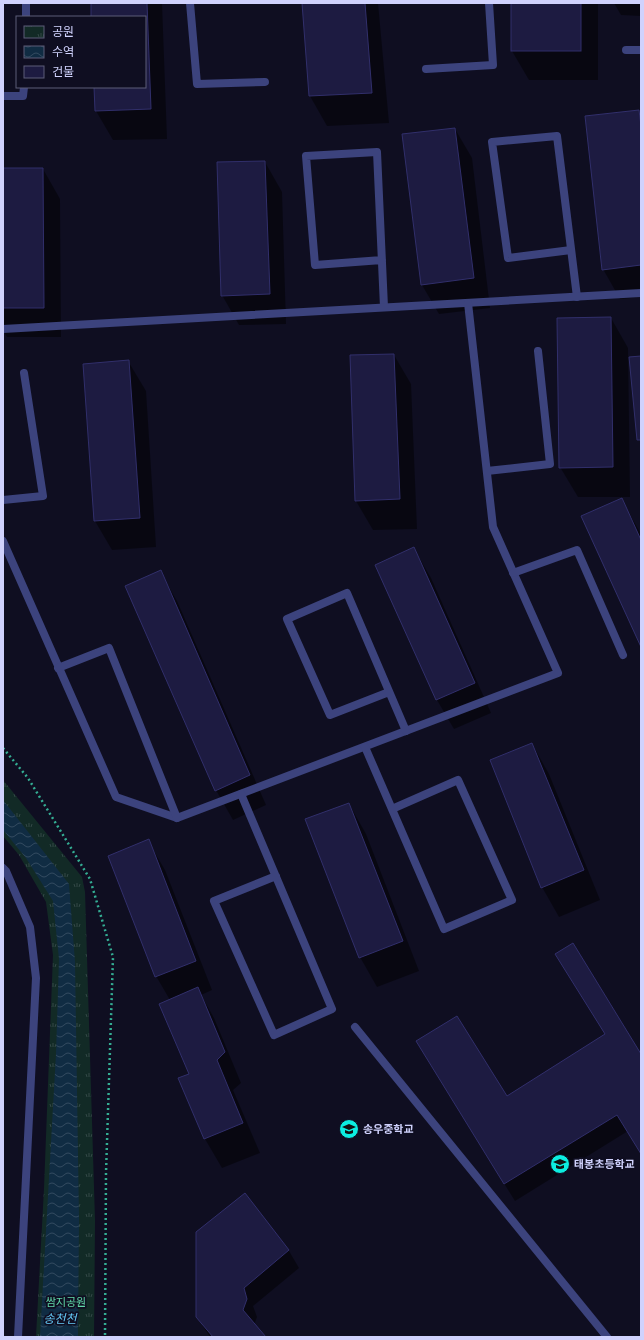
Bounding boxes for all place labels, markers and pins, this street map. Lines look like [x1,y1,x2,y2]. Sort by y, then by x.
school or university icon: 송우중학교 [338,1118,360,1140]
place label: 송우중학교 [363,1122,414,1137]
school or university icon: 태봉초등학교 [549,1153,571,1175]
place label: 태봉초등학교 [574,1157,635,1172]

